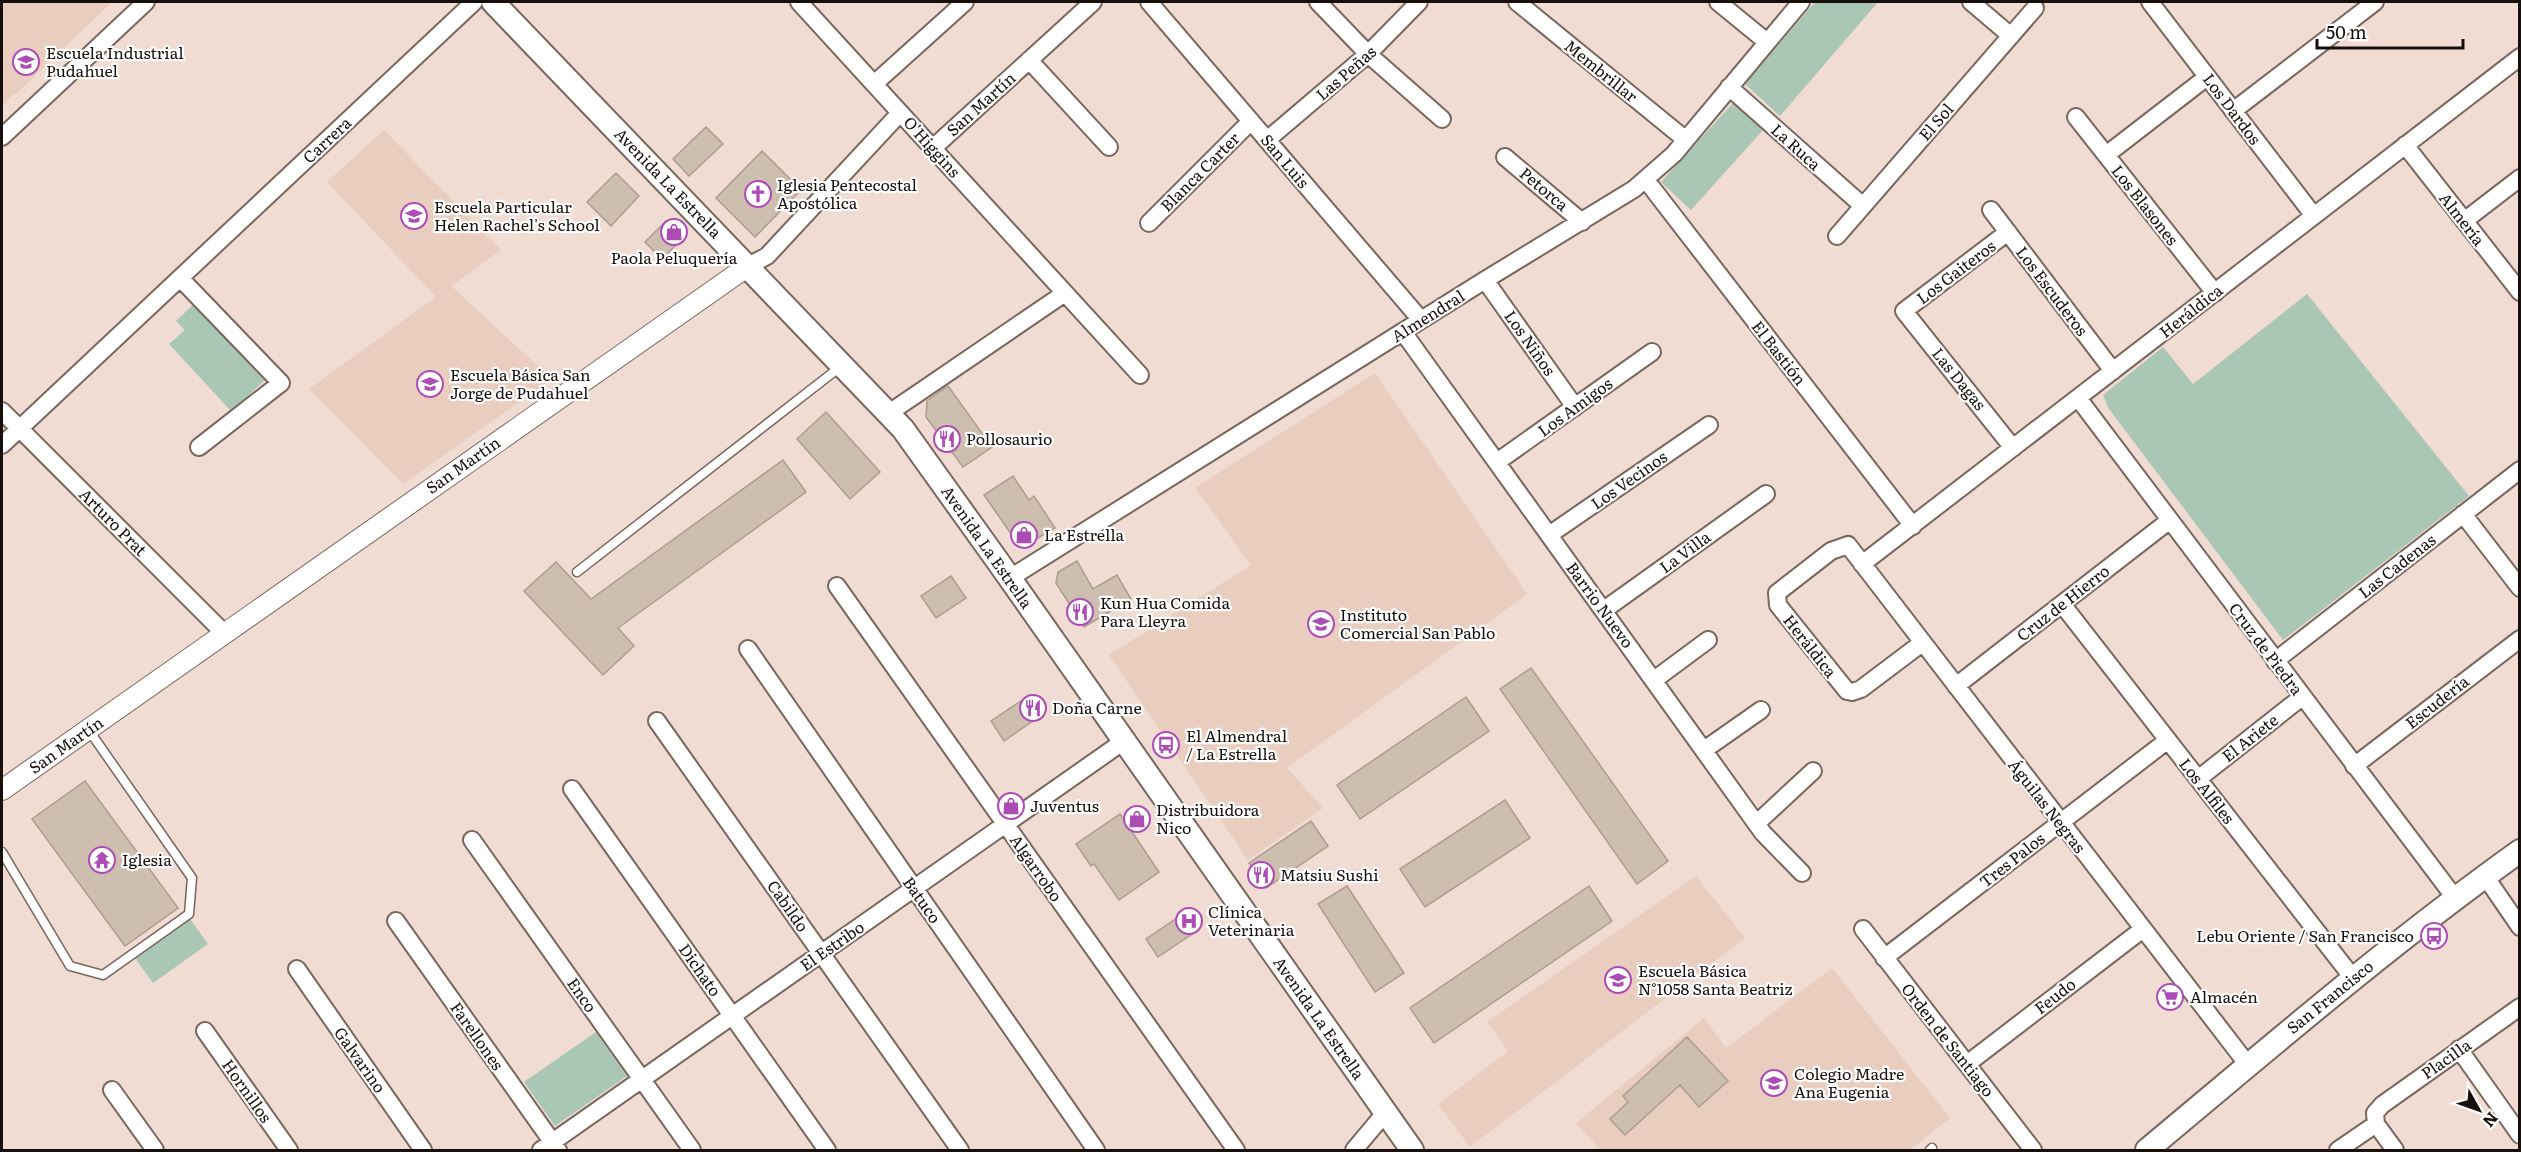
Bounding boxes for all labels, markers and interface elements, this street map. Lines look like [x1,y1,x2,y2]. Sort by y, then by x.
scale bar [2317,12,2462,50]
text: 50 m [2326,18,2367,45]
street label: Membrillar [1560,33,1644,108]
street label: Las Peñas [1310,39,1381,105]
place label: Escuela Industrial Pudahuel [46,40,184,82]
school or university icon: Escuela Industrial Pudahuel [11,47,41,77]
street label: San Martín [940,65,1021,141]
street label: Los Dardos [2198,68,2268,149]
street label: El Sol [1912,97,1958,145]
street label: Carrera [297,110,356,168]
street label: O'Higgins [899,110,967,182]
street label: La Ruca [1766,117,1827,175]
street label: Avenida La Estrella [610,122,728,243]
street label: Blanca Carter [1154,126,1245,216]
street label: San Luis [1256,128,1316,193]
street label: Los Blasones [2107,159,2185,250]
street label: Petorca [1515,161,1575,216]
place label: Iglesia Pentecostal Apostólica [777,172,917,214]
church icon: Iglesia Pentecostal Apostólica [743,179,773,209]
street label: Almería [2434,187,2492,251]
place label: Escuela Particular Helen Rachel's School [434,194,600,236]
school or university icon: Escuela Particular Helen Rachel's School [399,201,429,231]
shop icon: Paola Peluquería [659,217,689,247]
street label: Los Gaiteros [1911,233,2000,309]
street label: Los Escuderos [2011,240,2095,340]
place label: Paola Peluquería [611,245,738,269]
street label: Heráldica [2154,278,2227,343]
street label: Almendral [1386,283,1469,347]
street label: Los Niños [1500,305,1562,380]
street label: El Bastión [1747,315,1813,390]
street label: Las Dagas [1927,342,1993,415]
place label: Escuela Básica San Jorge de Pudahuel [450,362,591,404]
school or university icon: Escuela Básica San Jorge de Pudahuel [415,369,445,399]
street label: Los Amigos [1532,371,1617,441]
restaurant icon: Pollosaurio [932,424,962,454]
place label: Pollosaurio [966,426,1052,450]
street label: San Martín [420,430,505,499]
street label: Los Vecinos [1585,444,1672,514]
street label: Avenida La Estrella [936,480,1040,613]
street label: Arturo Prat [74,482,153,561]
shop icon: La Estrella [1009,520,1039,550]
place label: La Estrella [1044,522,1125,546]
street label: La Villa [1654,524,1715,578]
street label: Las Cadenas [2352,527,2440,603]
street label: Barrio Nuevo [1561,556,1640,653]
street label: Cruz de Hierro [2011,558,2114,646]
place label: Kun Hua Comida Para Lleyra [1100,590,1230,632]
restaurant icon: Kun Hua Comida Para Lleyra [1065,597,1095,627]
street label: Cruz de Piedra [2224,597,2310,700]
place label: Instituto Comercial San Pablo [1340,602,1495,644]
school or university icon: Instituto Comercial San Pablo [1306,609,1336,639]
street label: Heráldica [1778,609,1843,682]
street label: Escudería [2400,668,2474,734]
restaurant icon: Doña Carne [1018,693,1048,723]
place label: Doña Carne [1052,695,1142,719]
street label: El Ariete [2216,708,2283,767]
street label: San Martín [23,710,108,779]
place label: El Almendral / La Estrella [1186,723,1287,765]
bus stop icon: El Almendral / La Estrella [1151,730,1181,760]
street label: Los Alfiles [2174,752,2241,828]
street label: Águilas Negras [2003,753,2092,857]
shop icon: Juventus [996,791,1026,821]
place label: Juventus [1030,793,1099,817]
place label: Distribuidora Nico [1156,797,1260,839]
shop icon: Distribuidora Nico [1122,804,1152,834]
street label: Tres Palos [1974,826,2049,892]
street label: Algarrobo [1005,829,1069,906]
temple icon: Iglesia [87,845,117,875]
place label: Iglesia [122,847,172,871]
restaurant icon: Matsiu Sushi [1246,860,1276,890]
place label: Matsiu Sushi [1280,862,1379,886]
street label: Batuco [898,871,948,928]
street label: Cabildo [762,875,815,936]
place label: Clínica Veterinaria [1208,899,1295,941]
hospital icon: Clínica Veterinaria [1174,906,1204,936]
street label: El Estribo [794,914,869,976]
bus stop icon: Lebu Oriente / San Francisco [2419,921,2449,951]
place label: Lebu Oriente / San Francisco [2196,923,2414,947]
street label: Dichato [674,938,728,1001]
street label: Avenida La Estrella [1268,951,1372,1084]
street label: San Francisco [2281,954,2378,1039]
place label: Escuela Básica N°1058 Santa Beatriz [1638,958,1793,1000]
school or university icon: Escuela Básica N°1058 Santa Beatriz [1603,965,1633,995]
street label: Feudo [2029,971,2080,1019]
street label: Enco [562,972,604,1017]
street label: Orden de Santiago [1897,977,2001,1101]
supermarket icon: Almacén [2155,982,2185,1012]
place label: Almacén [2190,984,2258,1008]
street label: Farellones [445,996,510,1075]
street label: Galvarino [329,1021,392,1097]
street label: Placilla [2416,1032,2476,1084]
street label: Hornillos [217,1054,279,1127]
place label: Colegio Madre Ana Eugenia [1794,1061,1904,1103]
school or university icon: Colegio Madre Ana Eugenia [1759,1068,1789,1098]
north arrow [2449,1080,2509,1140]
text: N [2478,1107,2505,1133]

